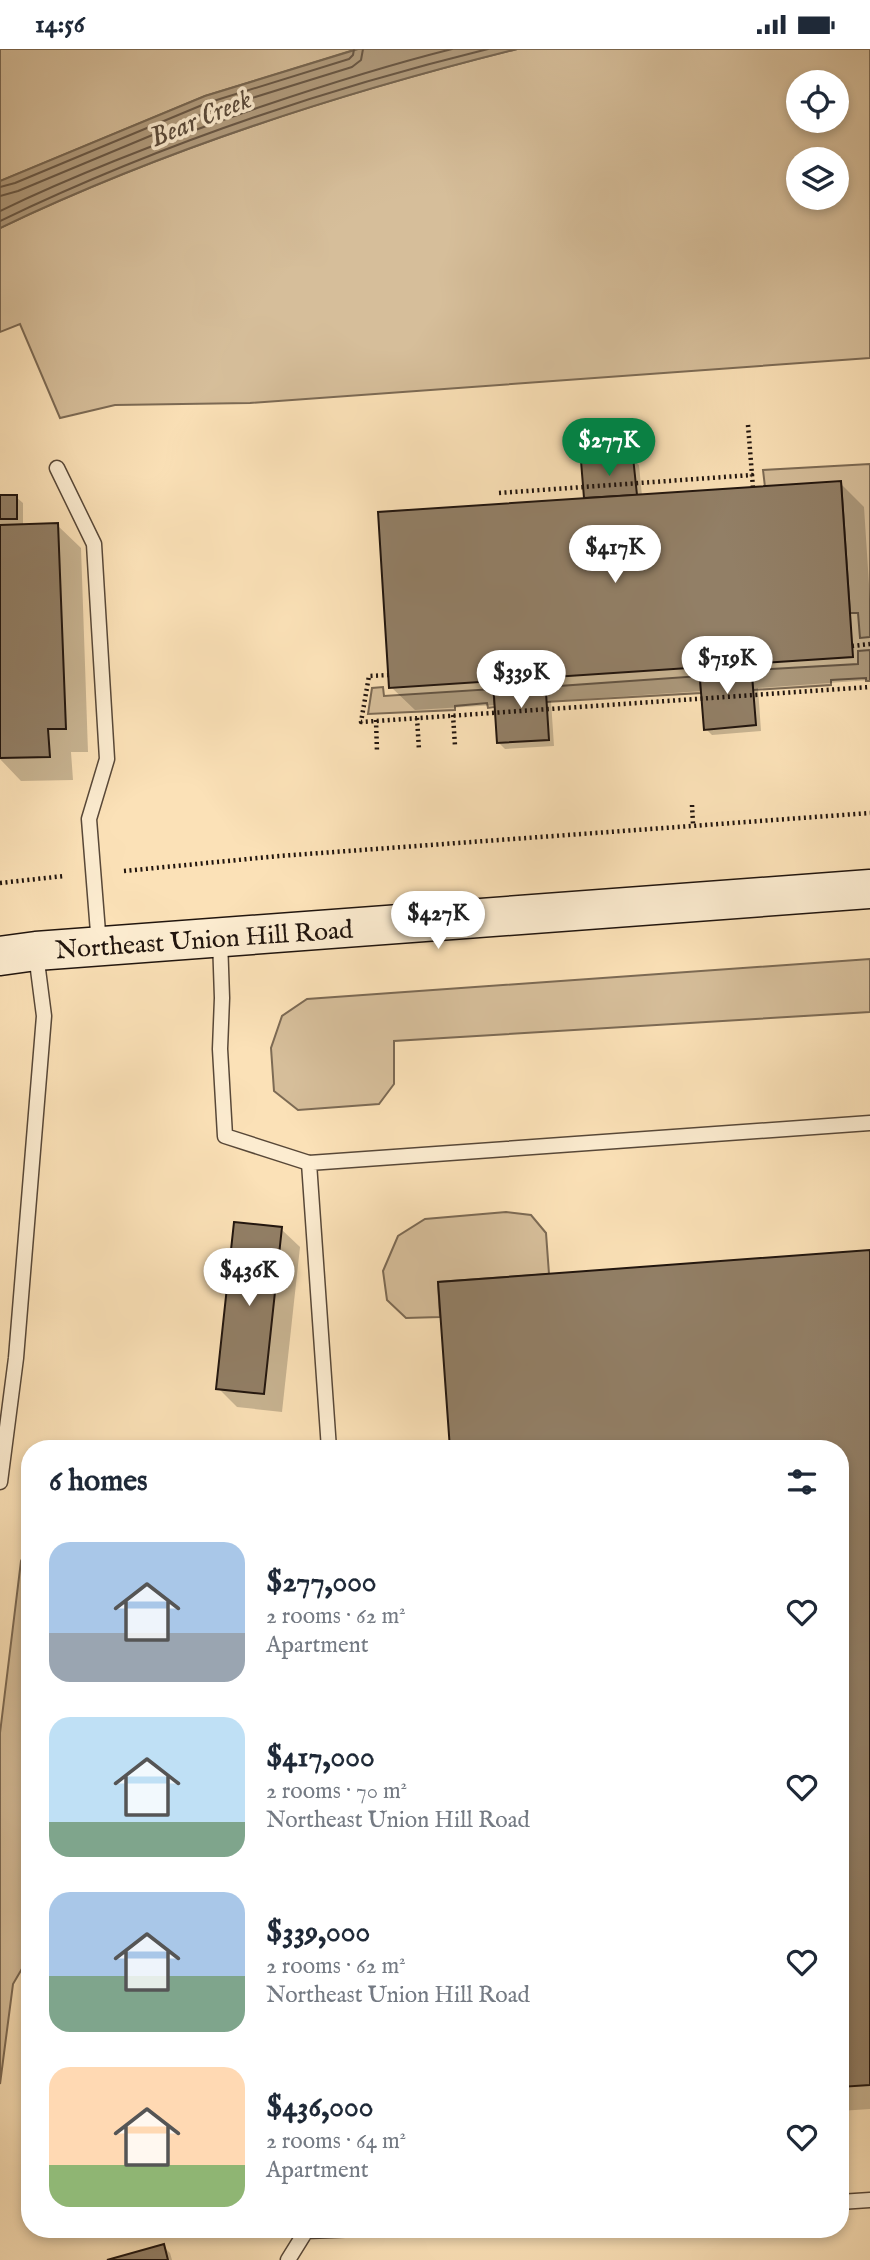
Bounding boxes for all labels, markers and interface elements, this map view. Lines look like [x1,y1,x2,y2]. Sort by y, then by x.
text: 14:56 [35,8,85,41]
map controls [786,70,849,210]
button: locate [786,70,849,133]
water label: Bear Creek [145,82,257,156]
button: layers [786,147,849,210]
pin: $277K [560,419,658,478]
text: $277K [578,426,640,455]
pin: $417K [566,525,664,585]
text: $417K [585,533,645,562]
pin: $719K [678,637,776,696]
text: $719K [698,644,756,673]
pin: $339K [472,651,570,710]
text: $339K [493,658,549,687]
pin: $427K [389,891,487,951]
text: $427K [407,899,469,928]
street label: Northeast Union Hill Road [54,914,354,967]
pin: $436K [200,1249,298,1308]
text: $436K [220,1256,278,1285]
text: 6 homes [49,1463,148,1501]
icon: filters [783,1463,821,1501]
text: $277,000 [266,1564,377,1602]
icon: home [105,1570,189,1654]
icon: heart [783,1593,821,1631]
text: 2 rooms · 62 m² [266,1602,406,1631]
text: Apartment [266,1631,369,1660]
text: $417,000 [266,1739,375,1777]
icon: home [105,1745,189,1829]
icon: heart [783,1768,821,1806]
text: 2 rooms · 70 m² [266,1777,407,1806]
text: Northeast Union Hill Road [266,1806,530,1835]
text: $339,000 [266,1914,370,1952]
icon: home [105,1920,189,2004]
icon: heart [783,1943,821,1981]
text: 2 rooms · 62 m² [266,1952,406,1981]
text: Northeast Union Hill Road [266,1981,530,2010]
text: $436,000 [266,2089,373,2127]
icon: home [105,2095,189,2179]
icon: heart [783,2118,821,2156]
text: 2 rooms · 64 m² [266,2127,406,2156]
text: Apartment [266,2156,369,2185]

